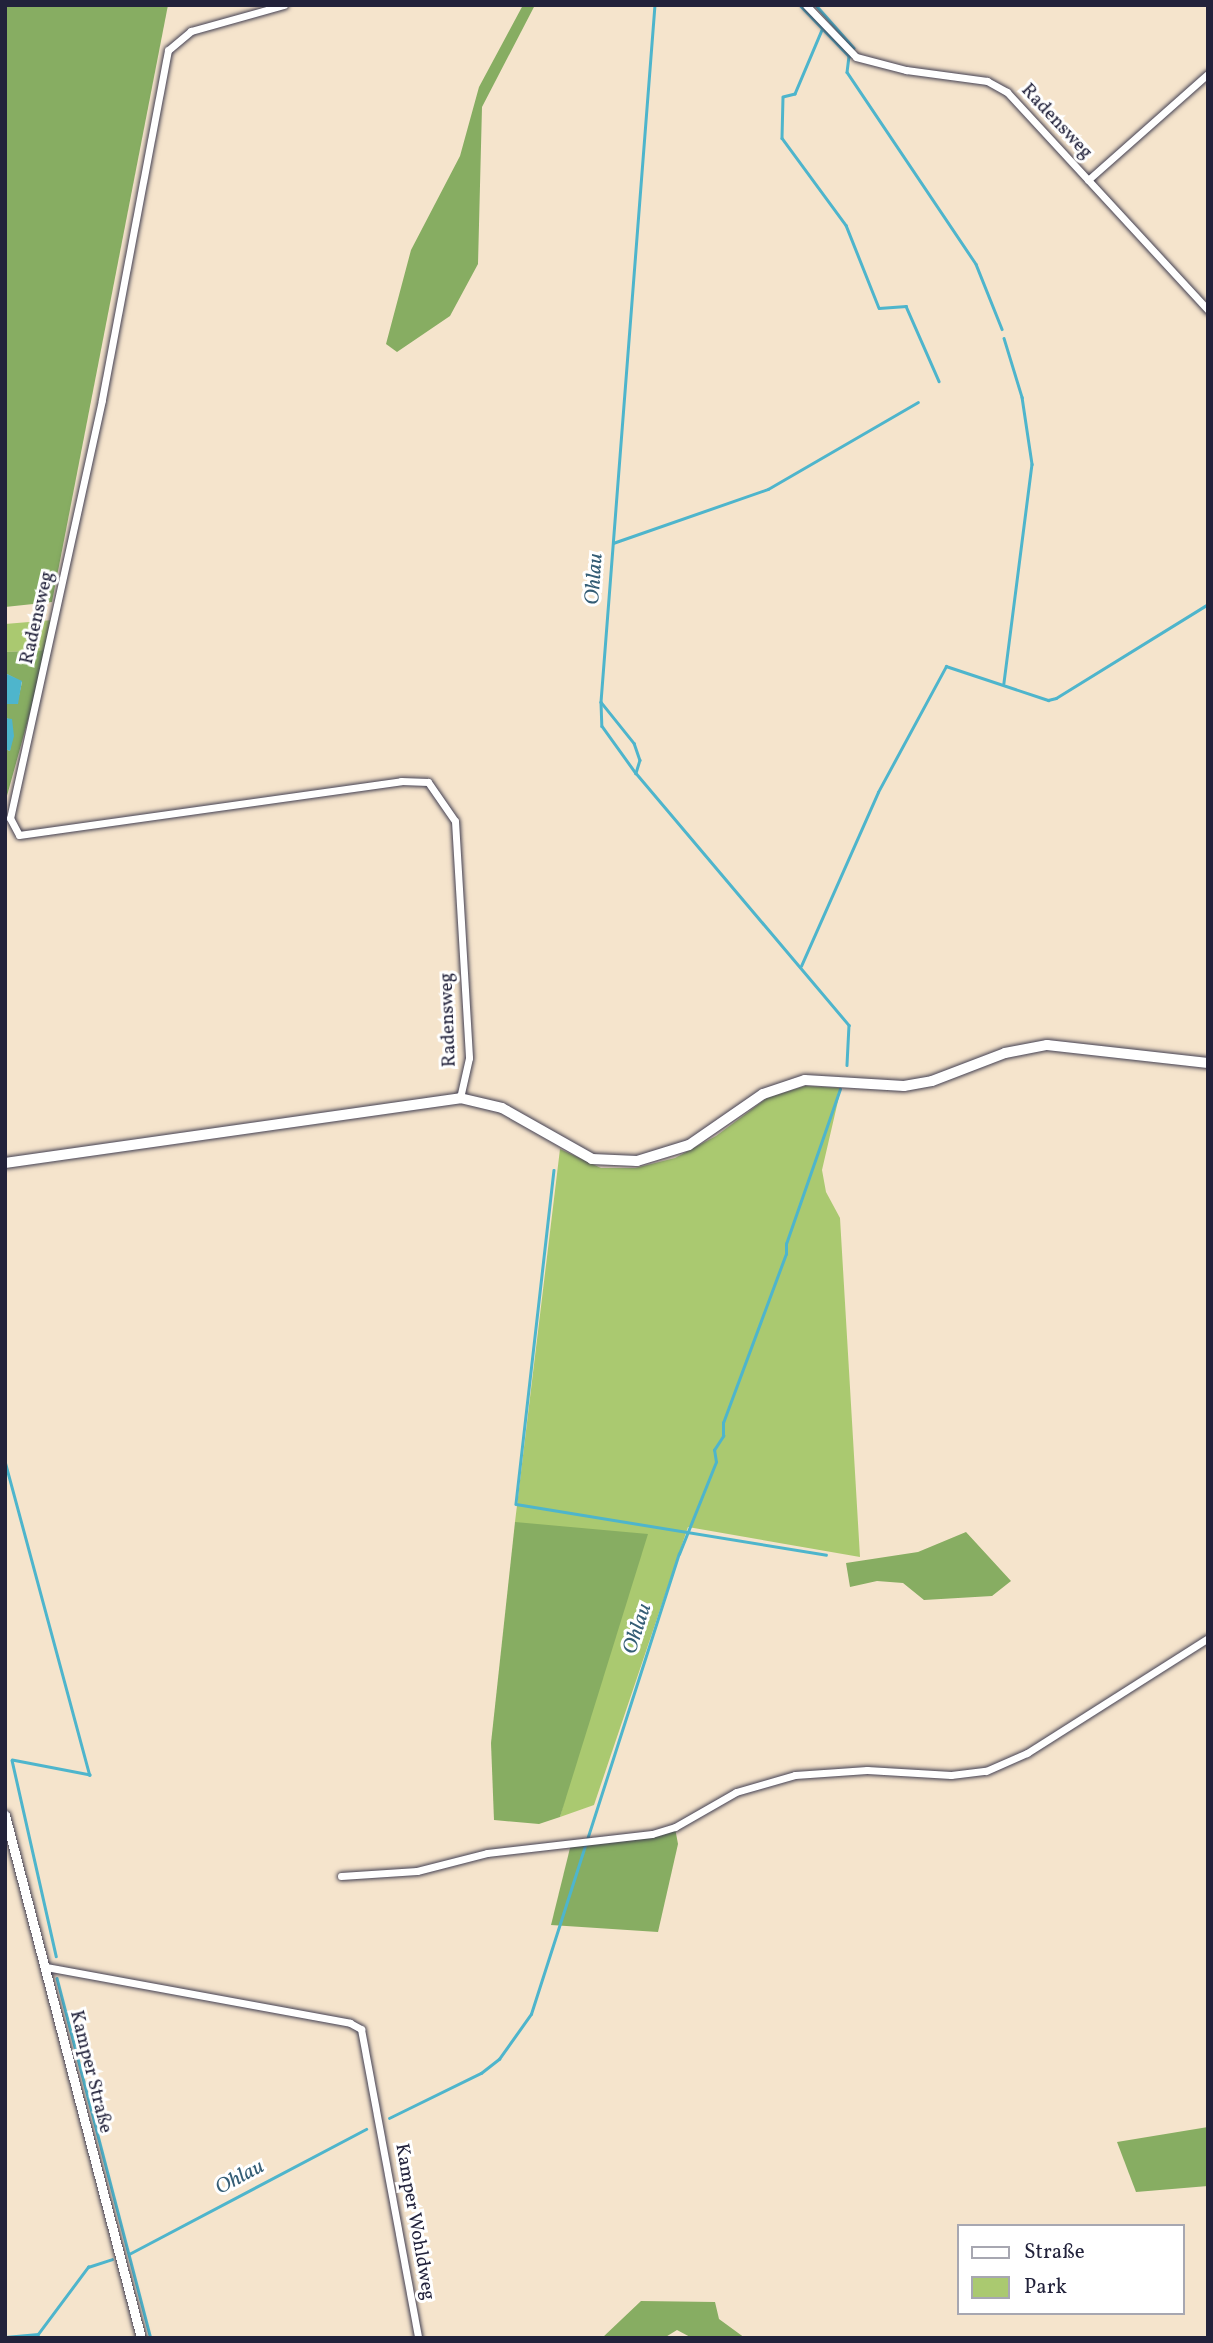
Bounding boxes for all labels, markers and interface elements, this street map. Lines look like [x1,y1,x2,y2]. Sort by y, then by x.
street label: Radensweg [1015,80,1097,164]
water label: Ohlau [581,552,609,606]
street label: Radensweg [16,569,60,667]
street label: Radensweg [436,972,462,1068]
water label: Ohlau [618,1600,658,1658]
street label: Kamper Straße [64,2008,116,2136]
street label: Kamper Wohldweg [389,2142,439,2302]
water label: Ohlau [211,2155,269,2201]
legend [958,2224,1185,2315]
text: Straße [1024,2238,1085,2267]
text: Park [1024,2273,1067,2302]

